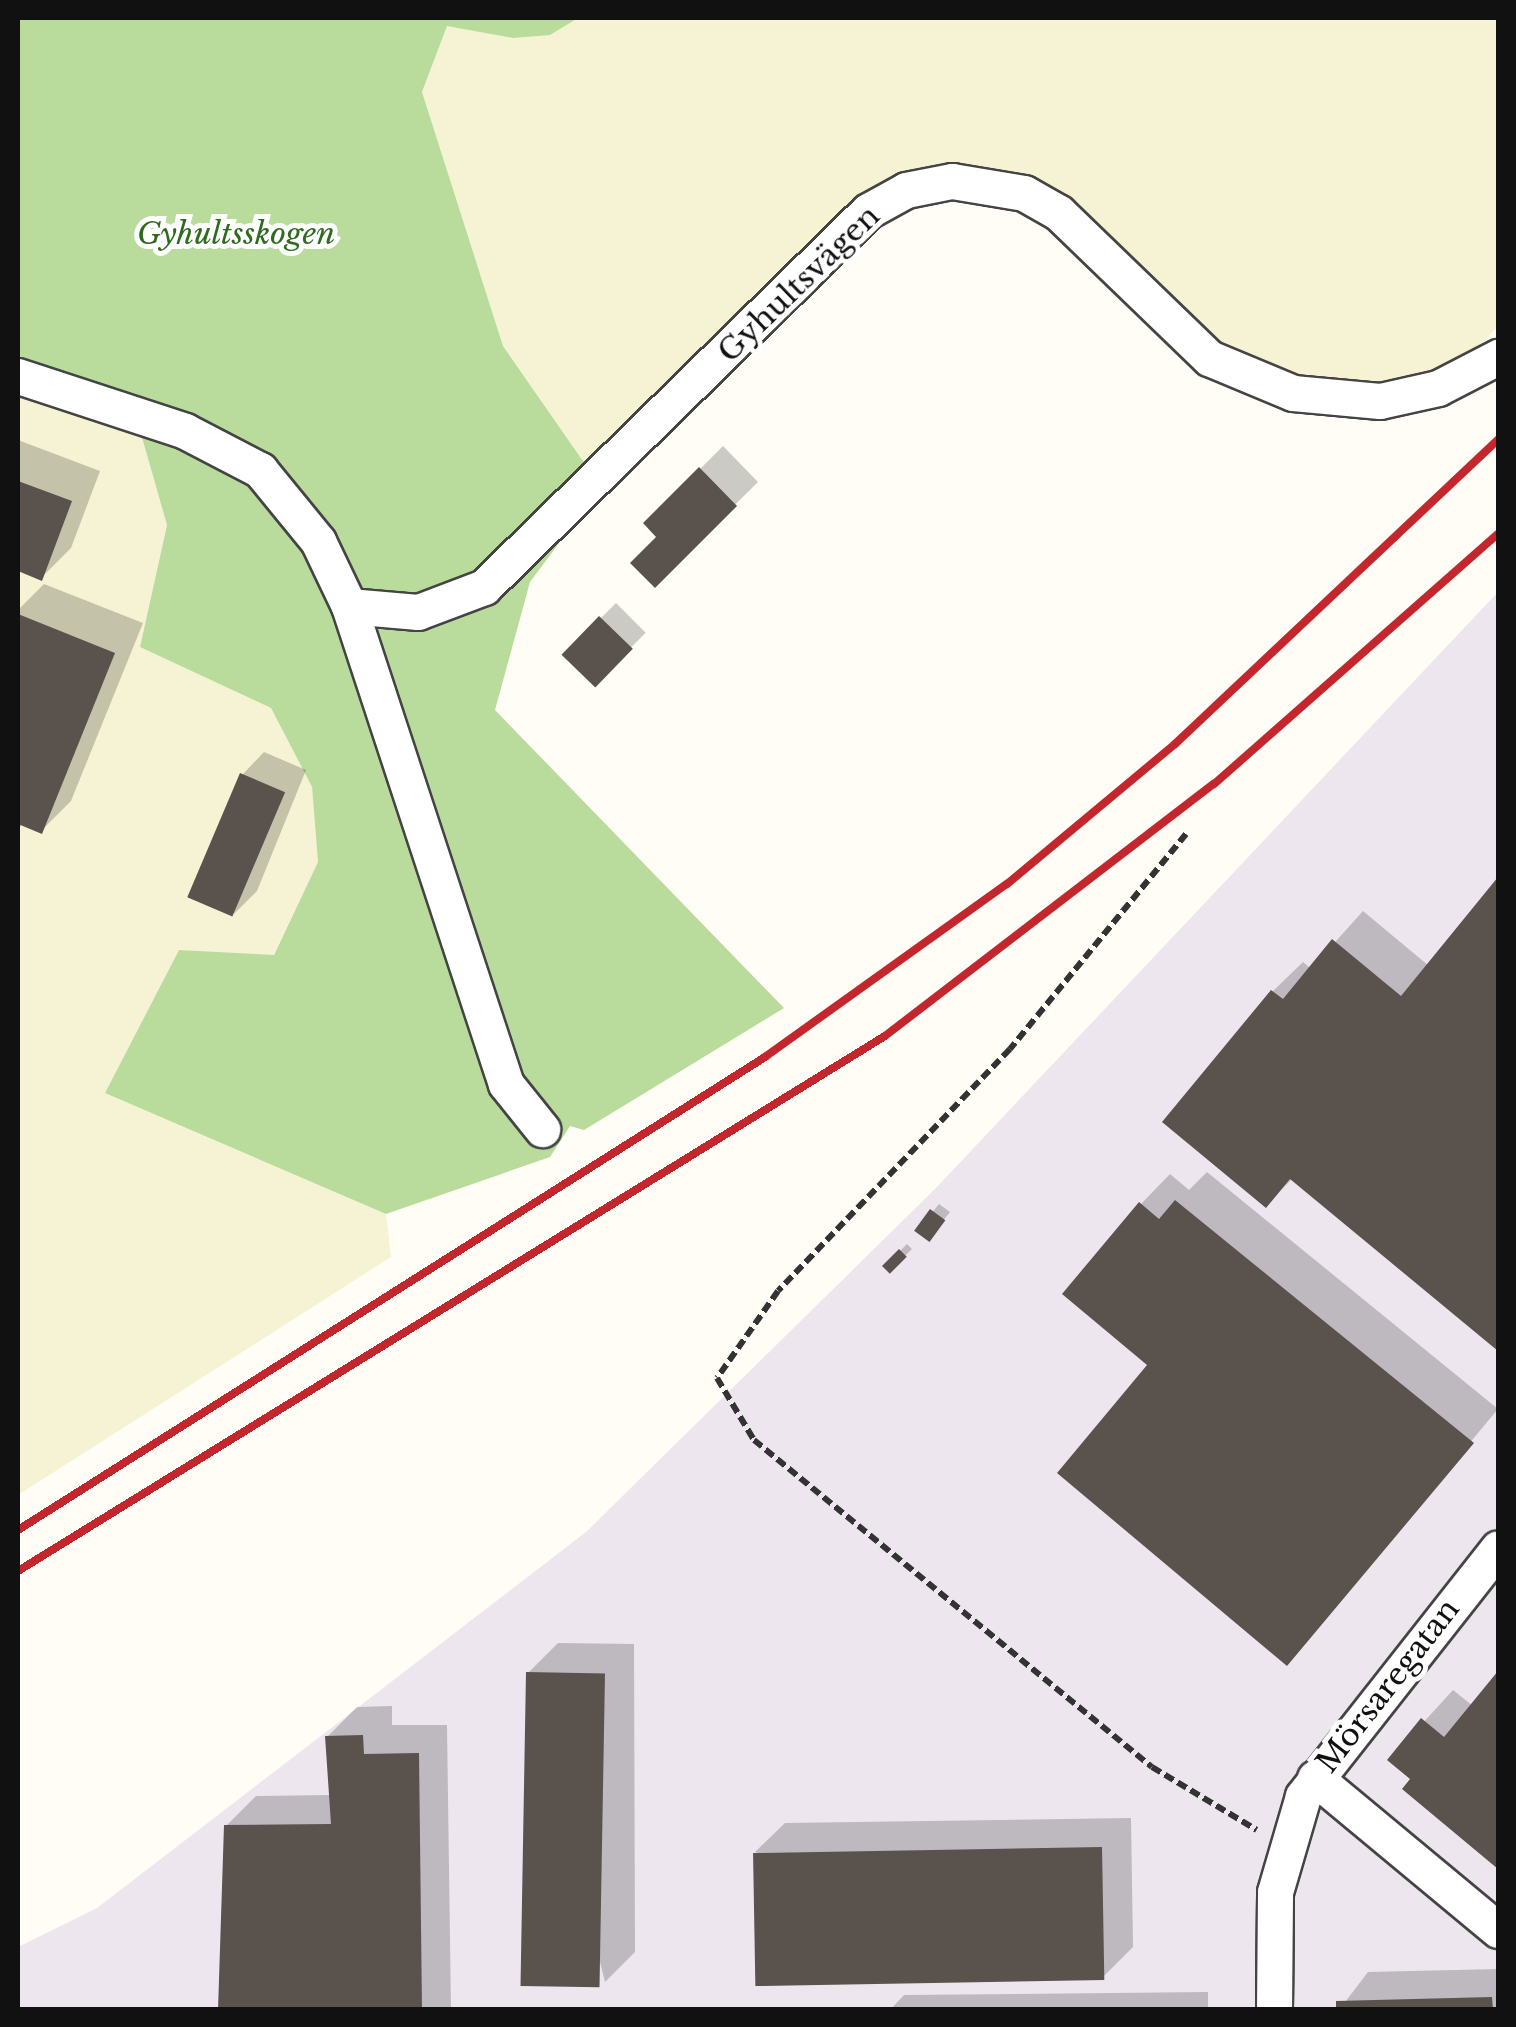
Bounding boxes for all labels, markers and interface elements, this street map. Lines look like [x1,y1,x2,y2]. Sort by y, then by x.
street label: Gyhultsvägen [711,198,887,370]
park label: Gyhultsskogen [137,216,335,252]
street label: Mörsaregatan [1309,1592,1467,1780]

